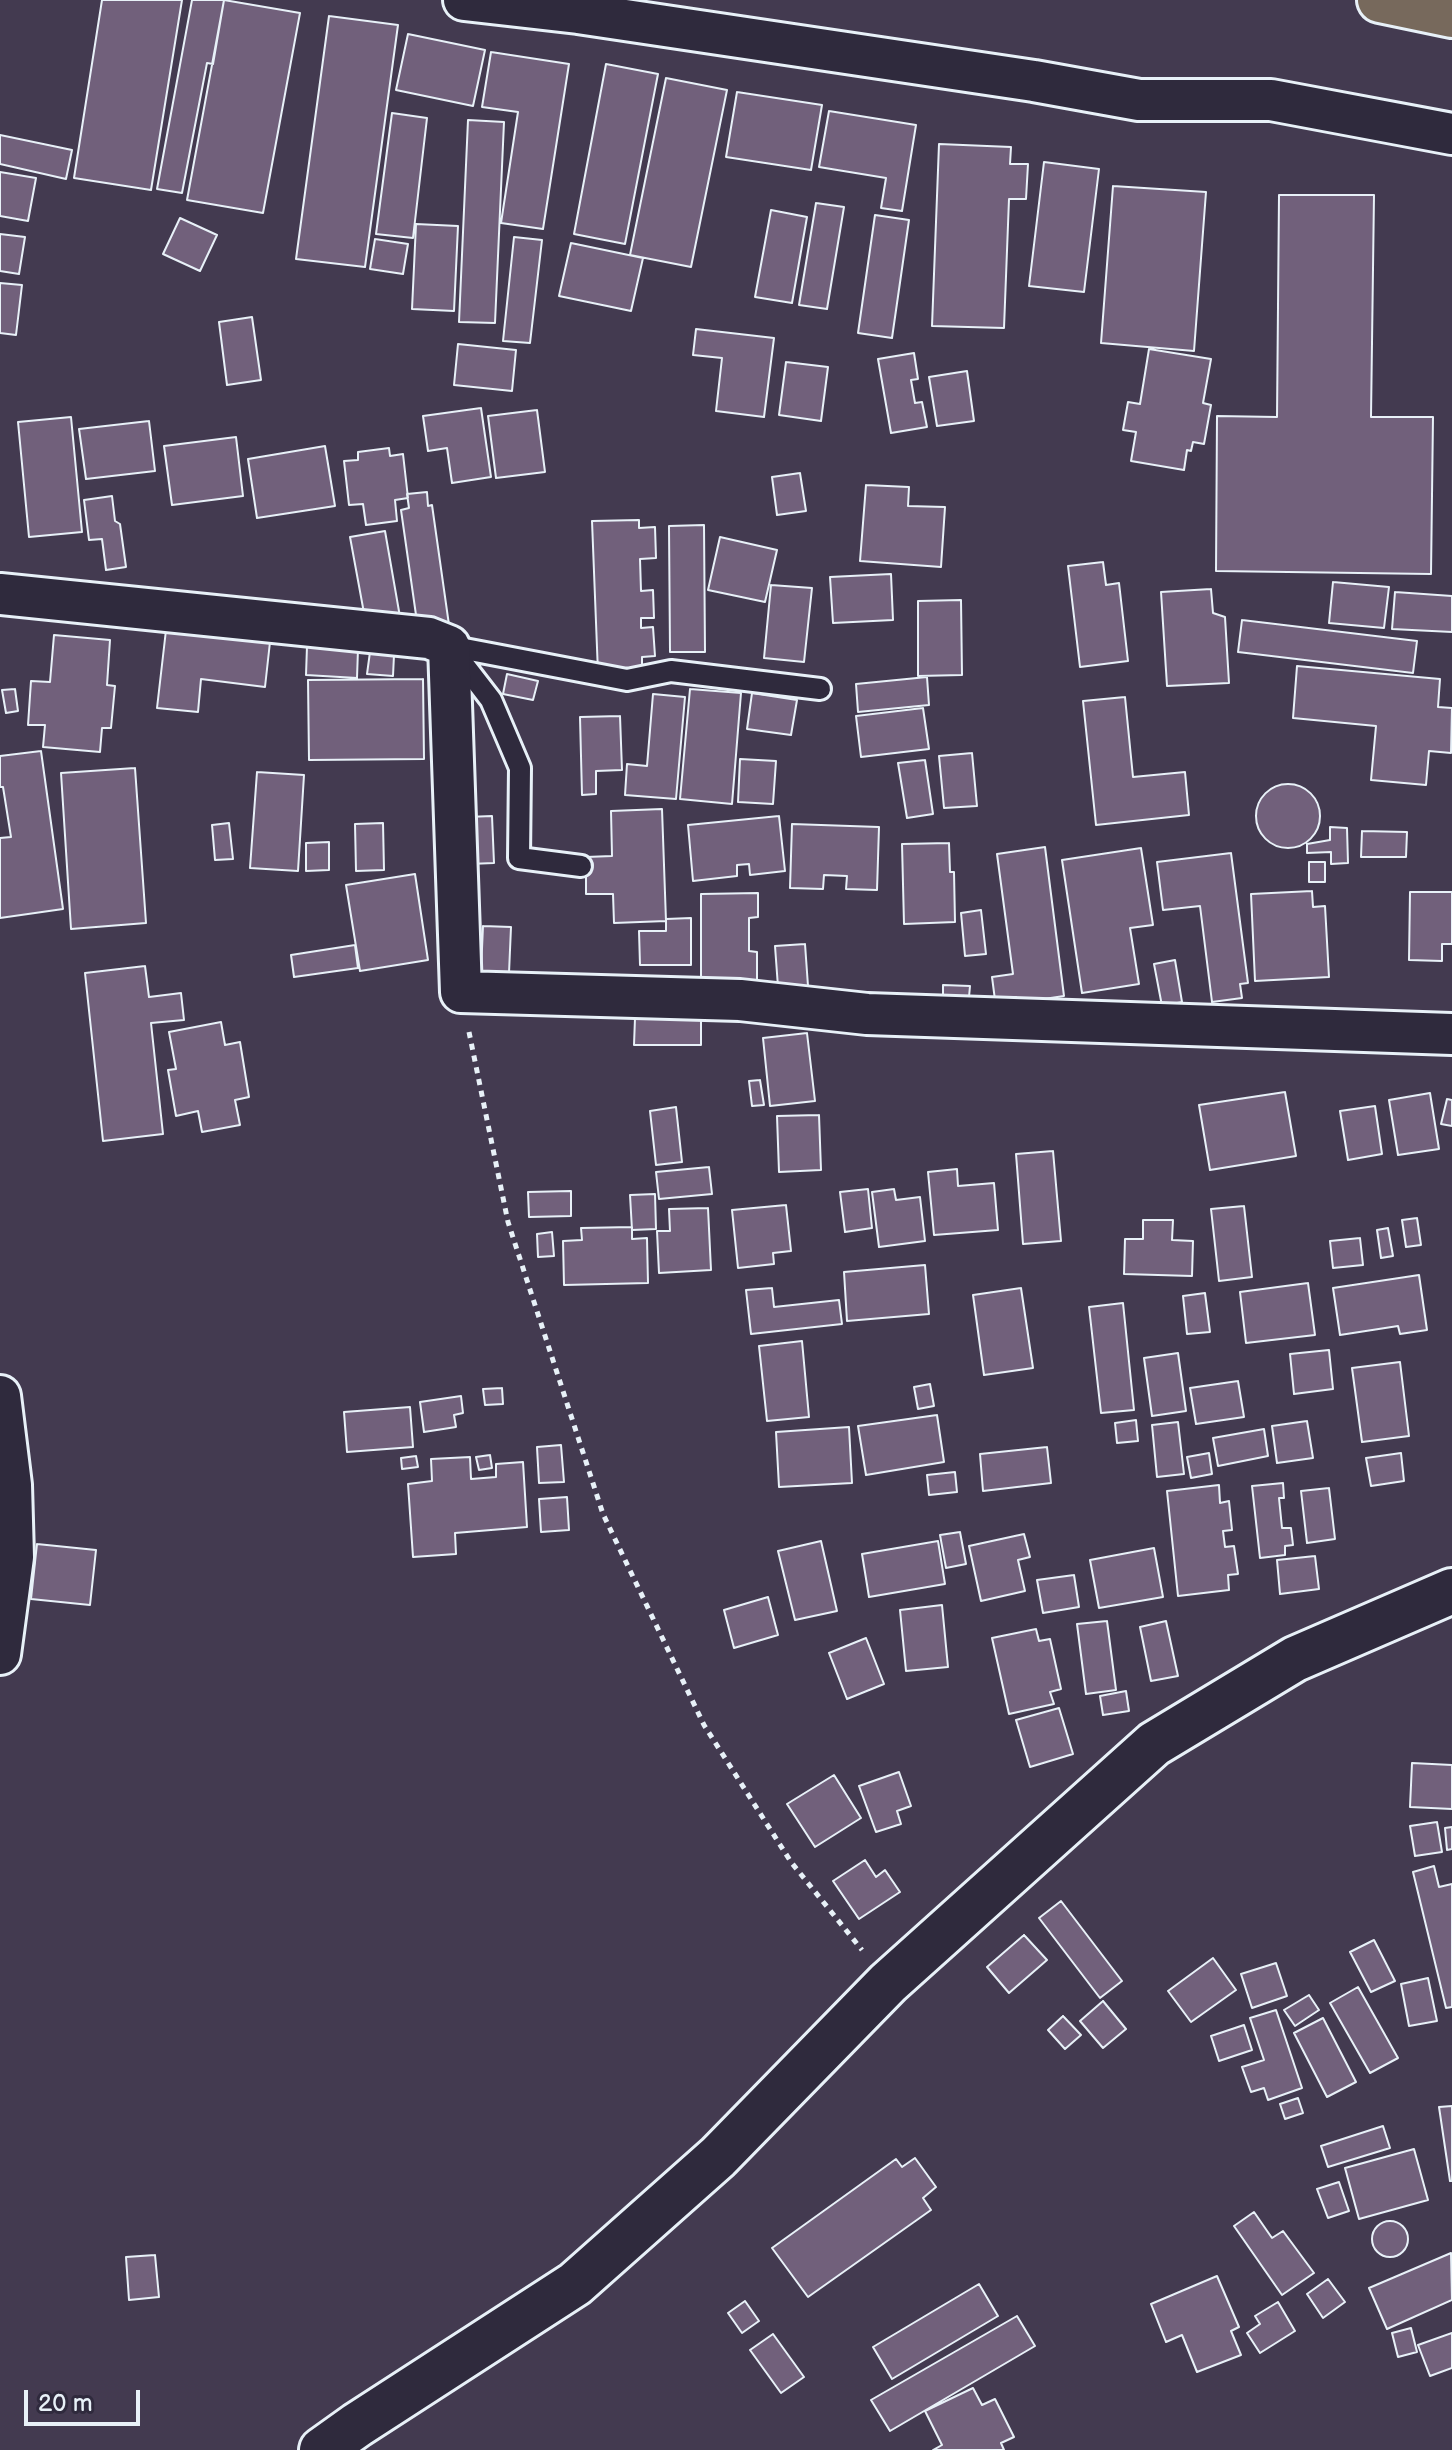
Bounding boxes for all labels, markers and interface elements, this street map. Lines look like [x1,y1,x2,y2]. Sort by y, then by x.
scale bar [28,2374,144,2424]
text: 20 m [38,2389,93,2418]

